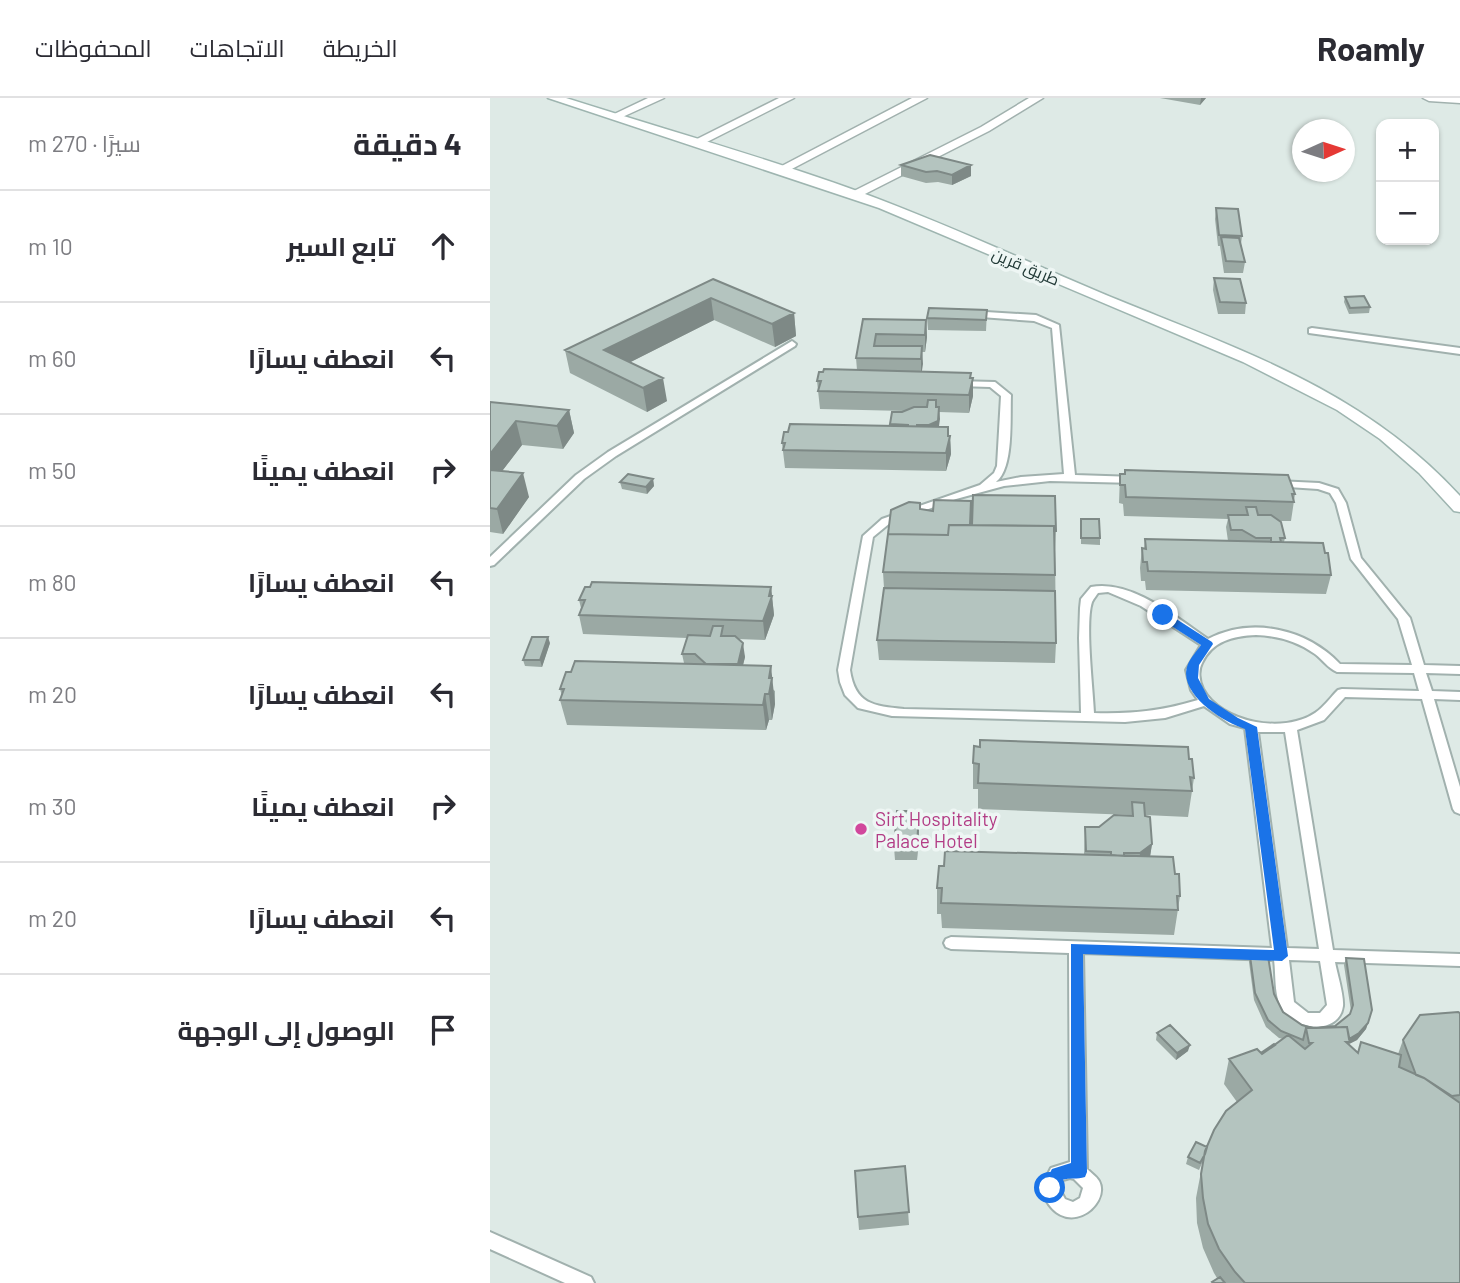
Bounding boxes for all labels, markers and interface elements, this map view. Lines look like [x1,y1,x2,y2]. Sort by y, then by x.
text: Roamly [1317,28,1425,68]
text: المحفوظات [35,33,152,62]
text: الاتجاهات [190,33,285,62]
text: الخريطة [323,33,398,62]
north arrow [1292,119,1355,182]
map controls [1376,119,1439,245]
button: + [1376,119,1439,182]
text: 4 دقيقة [353,125,462,161]
text: سيرًا · 270 m [28,129,141,157]
button: − [1376,182,1439,245]
icon: ahead [424,227,462,265]
text: تابع السير [286,230,395,261]
text: 10 m [28,232,73,260]
street label: طريق قرين [989,243,1062,290]
icon: left [424,339,462,377]
text: انعطف يسارًا [248,342,395,373]
text: 60 m [28,344,76,372]
icon: right [424,451,462,489]
text: انعطف يمينًا [251,454,395,485]
text: 50 m [28,456,76,484]
icon: left [424,563,462,601]
text: انعطف يسارًا [248,566,395,597]
text: 80 m [28,568,77,596]
route end [1147,599,1178,630]
icon: left [424,675,462,713]
text: انعطف يسارًا [248,678,395,709]
text: 20 m [28,680,77,708]
icon: right [424,787,462,825]
text: انعطف يمينًا [251,790,395,821]
text: 30 m [28,792,76,820]
place label: Sirt Hospitality Palace Hotel [875,807,998,852]
marker: Sirt Hospitality Palace Hotel [853,821,869,837]
icon: left [424,899,462,937]
text: انعطف يسارًا [248,902,395,933]
text: 20 m [28,904,77,932]
icon: arrive [424,1011,462,1049]
text: الوصول إلى الوجهة [177,1014,395,1045]
route start [1034,1172,1065,1203]

